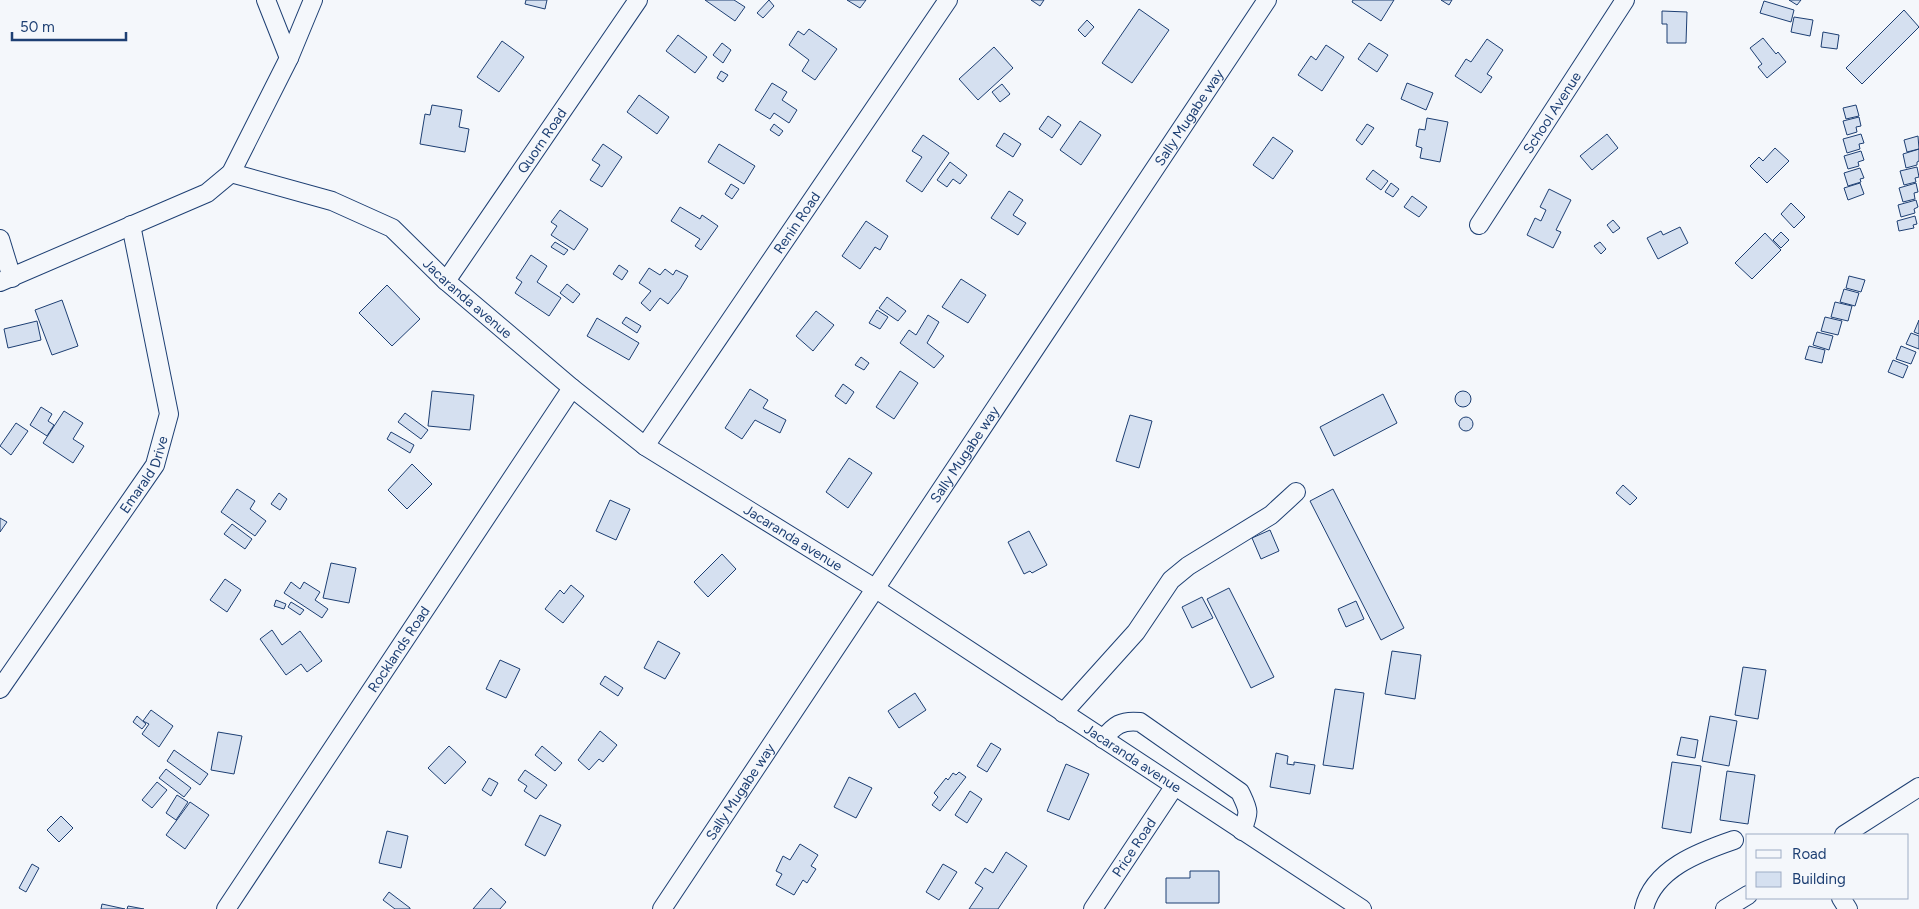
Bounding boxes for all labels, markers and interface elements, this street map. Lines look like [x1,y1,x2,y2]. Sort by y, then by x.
scale bar [12,10,126,42]
text: 50 m [20,18,55,36]
street label: Sally Mugabe way [1151,66,1228,169]
street label: School Avenue [1520,68,1585,157]
street label: Quorn Road [514,105,571,177]
street label: Renin Road [770,189,824,257]
street label: Jacaranda avenue [419,255,516,343]
street label: Sally Mugabe way [927,403,1003,506]
street label: Emarald Drive [116,434,172,517]
street label: Jacaranda avenue [740,501,846,575]
street label: Rocklands Road [364,603,434,696]
street label: Jacaranda avenue [1081,720,1185,797]
street label: Sally Mugabe way [702,740,779,843]
street label: Price Road [1109,815,1160,880]
legend [1746,834,1909,899]
text: Road [1792,845,1827,863]
text: Building [1792,870,1846,888]

